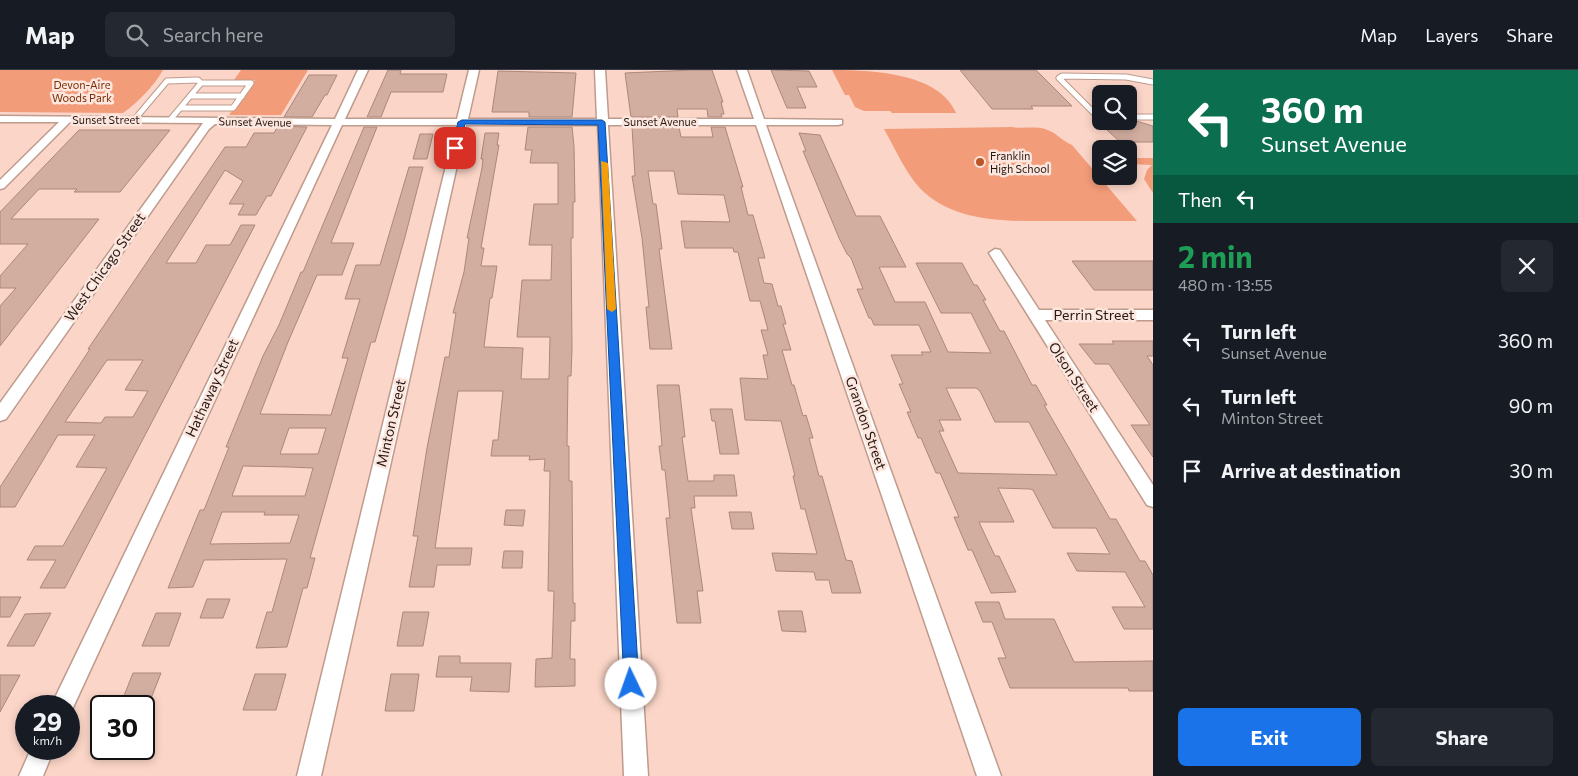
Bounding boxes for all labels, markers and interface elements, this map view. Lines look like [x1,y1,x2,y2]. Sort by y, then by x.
search box [105,12,455,57]
text: Map [25,20,75,49]
icon: search [123,21,151,49]
text: Search here [163,23,263,46]
text: Map [1360,24,1397,46]
text: Layers [1425,24,1478,46]
text: Share [1506,24,1553,46]
park label: Devon-Aire Woods Park [52,78,112,104]
map controls [1092,85,1137,185]
button: search [1092,85,1137,130]
text: 360 m [1261,87,1363,130]
icon: left [1178,90,1243,155]
street label: Sunset Street [72,113,140,126]
street label: Sunset Avenue [218,114,292,129]
street label: Sunset Avenue [624,115,697,128]
pin [434,127,476,169]
text: Sunset Avenue [1261,130,1407,157]
icon: arrive [441,134,469,162]
button: layers [1092,140,1137,185]
place label: Franklin High School [990,149,1050,175]
marker: Franklin High School [974,156,986,168]
icon: left [1232,185,1260,213]
text: Then [1178,188,1222,211]
street label: West Chicago Street [61,209,149,324]
text: 2 min [1178,237,1253,274]
button: close [1501,240,1553,292]
text: 480 m · 13:55 [1178,275,1273,294]
street label: Perrin Street [1054,306,1135,323]
text: Turn left [1221,320,1296,343]
icon: left [1178,327,1206,355]
text: 360 m [1498,329,1553,352]
street label: Hathaway Street [181,336,242,440]
street label: Olson Street [1046,339,1103,415]
text: Sunset Avenue [1221,343,1327,362]
street label: Grandon Street [843,374,891,472]
street label: Minton Street [372,377,409,468]
text: Turn left [1221,385,1296,408]
icon: left [1178,392,1206,420]
text: 90 m [1509,394,1553,417]
text: Minton Street [1221,408,1323,427]
icon: arrive [1178,457,1206,485]
text: Arrive at destination [1221,459,1401,482]
text: 30 m [1510,459,1553,482]
position arrow [604,657,656,709]
speed limit sign: 30 [90,695,155,760]
text: 29 [33,706,62,736]
button: Exit [1178,708,1361,766]
button: Share [1371,708,1553,766]
text: km/h [33,733,62,747]

